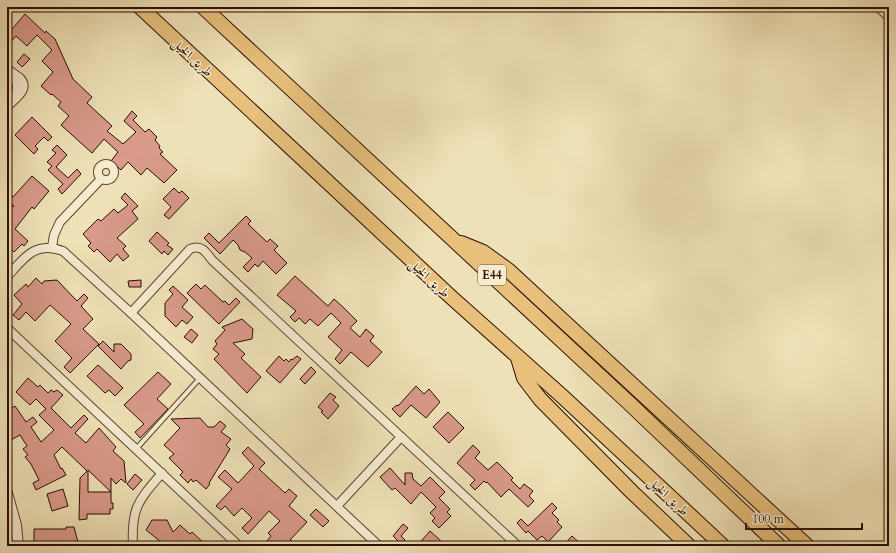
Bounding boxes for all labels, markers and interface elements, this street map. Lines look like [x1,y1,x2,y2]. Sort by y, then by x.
street label: طريق الخيل [168,34,217,81]
street label: طريق الخيل [405,255,454,302]
road number: E44 [478,265,506,285]
street label: طريق الخيل [644,473,693,520]
scale bar [746,505,862,531]
text: 100 m [752,511,785,527]

